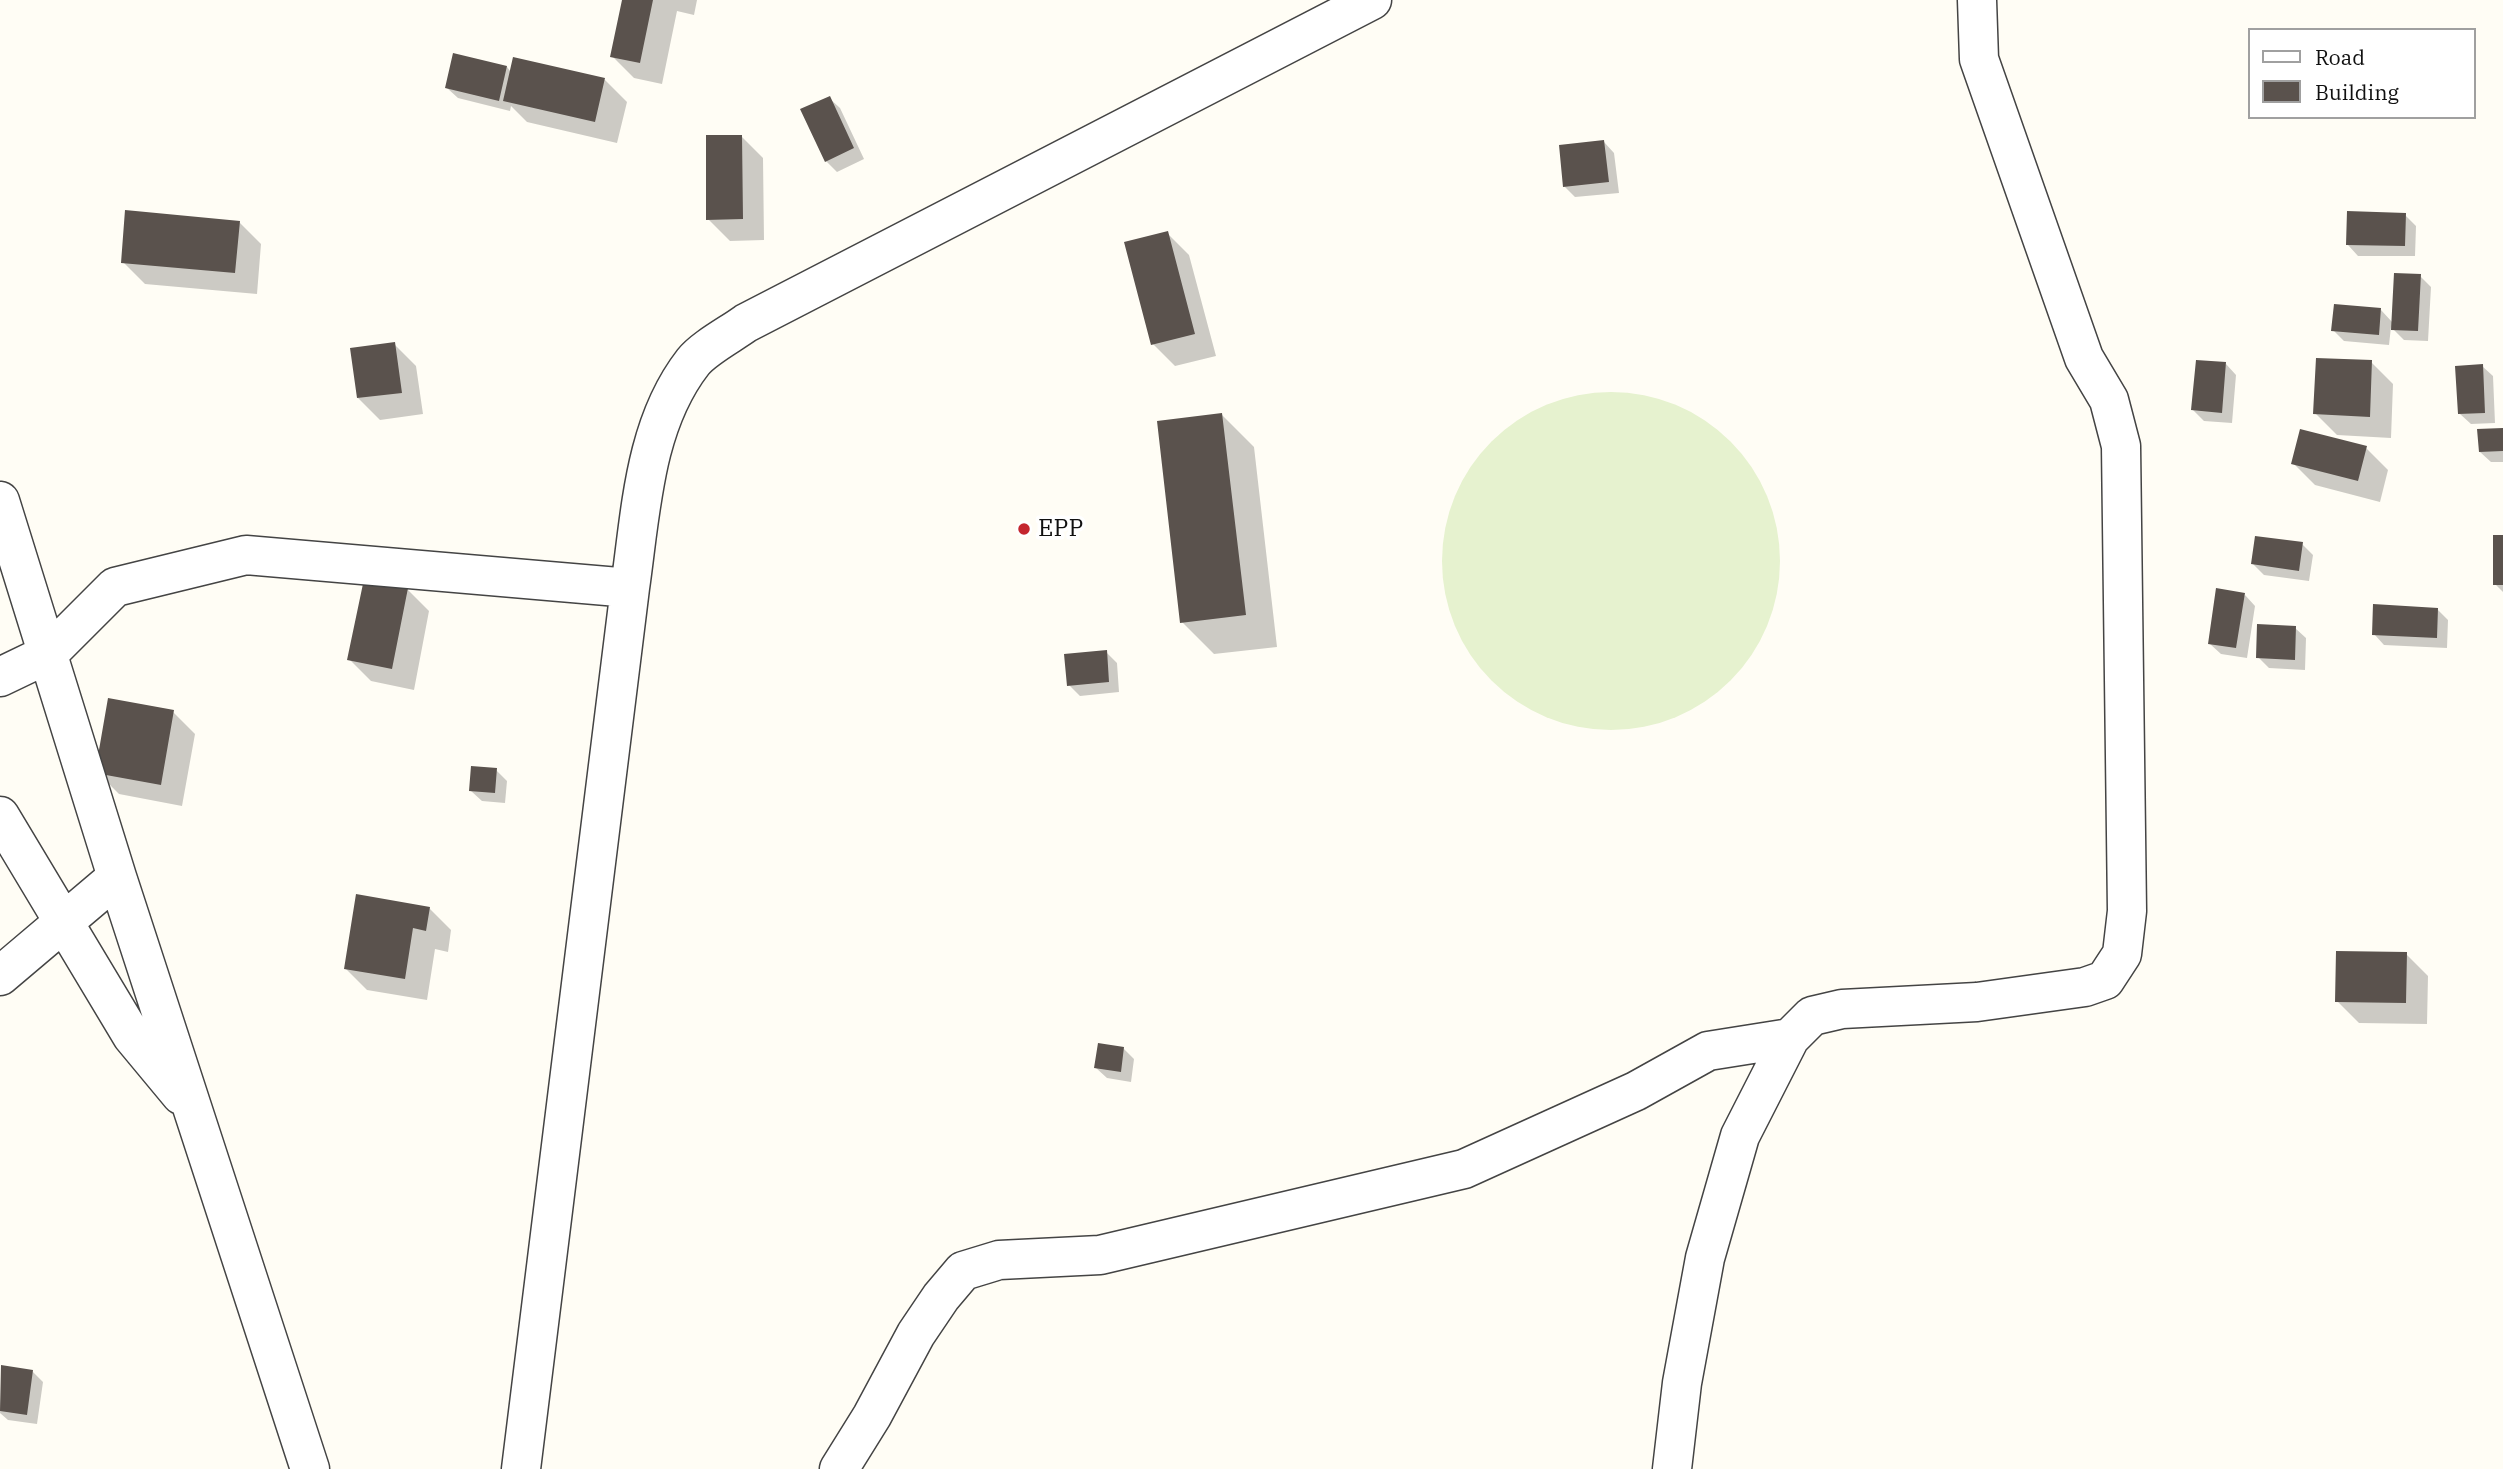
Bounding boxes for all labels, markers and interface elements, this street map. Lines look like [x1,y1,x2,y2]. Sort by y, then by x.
legend [2248,28,2475,119]
text: Road [2315,43,2365,71]
text: Building [2315,78,2399,106]
place label: EPP [1038,515,1083,543]
marker: EPP [1016,521,1032,537]

